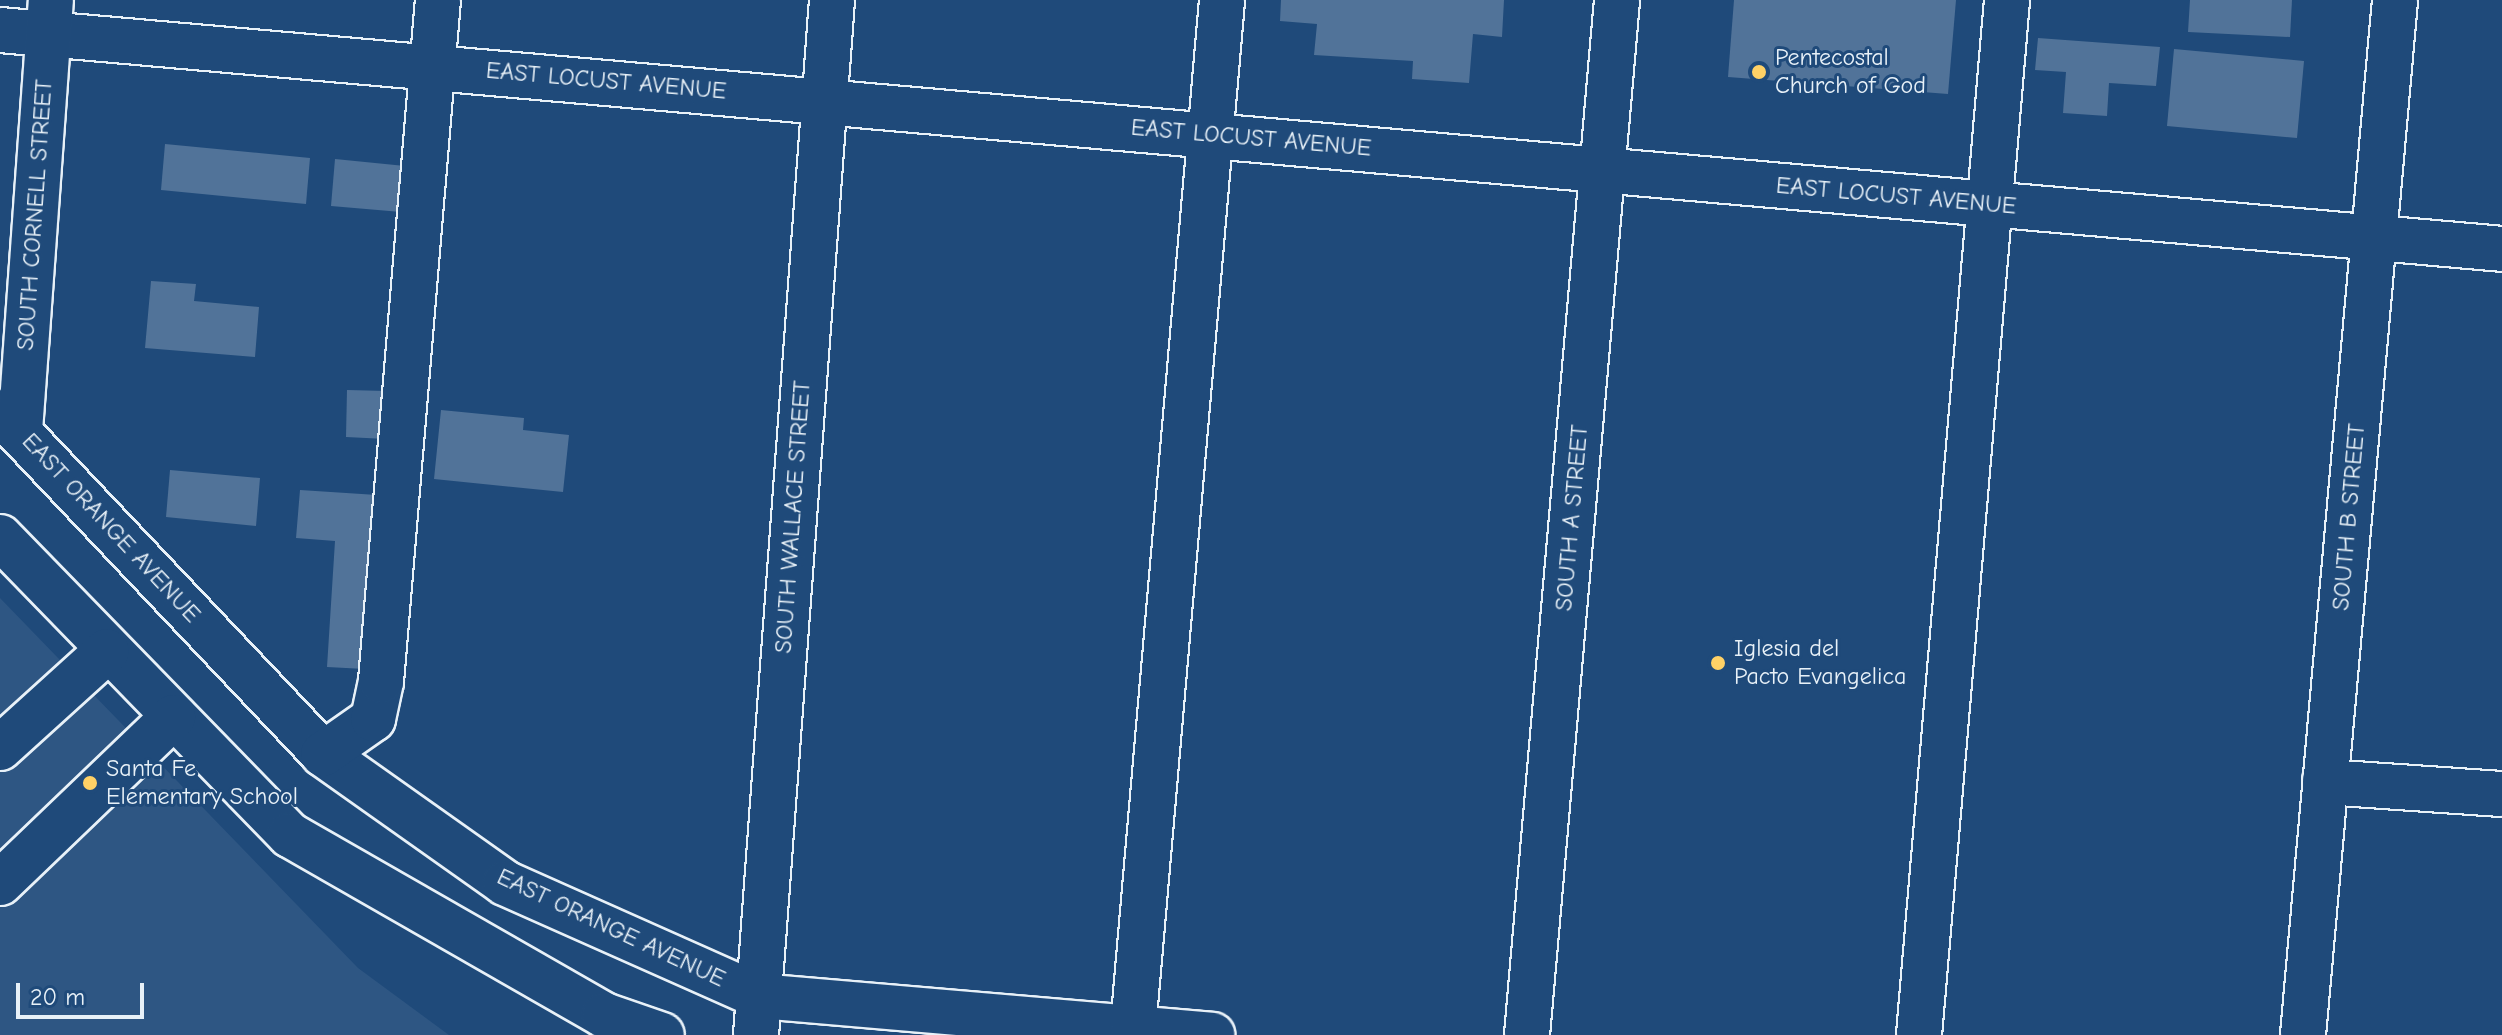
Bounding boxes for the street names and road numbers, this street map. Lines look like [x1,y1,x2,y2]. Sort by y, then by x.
street label: EAST LOCUST AVENUE [485,56,727,106]
street label: SOUTH CORNELL STREET [11,79,59,351]
street label: EAST LOCUST AVENUE [1130,113,1372,163]
street label: EAST LOCUST AVENUE [1775,171,2017,221]
street label: SOUTH WALLACE STREET [769,380,817,654]
street label: SOUTH B STREET [2326,422,2372,612]
street label: SOUTH A STREET [1550,424,1594,612]
street label: EAST ORANGE AVENUE [16,427,206,629]
street label: EAST ORANGE AVENUE [492,862,730,994]

